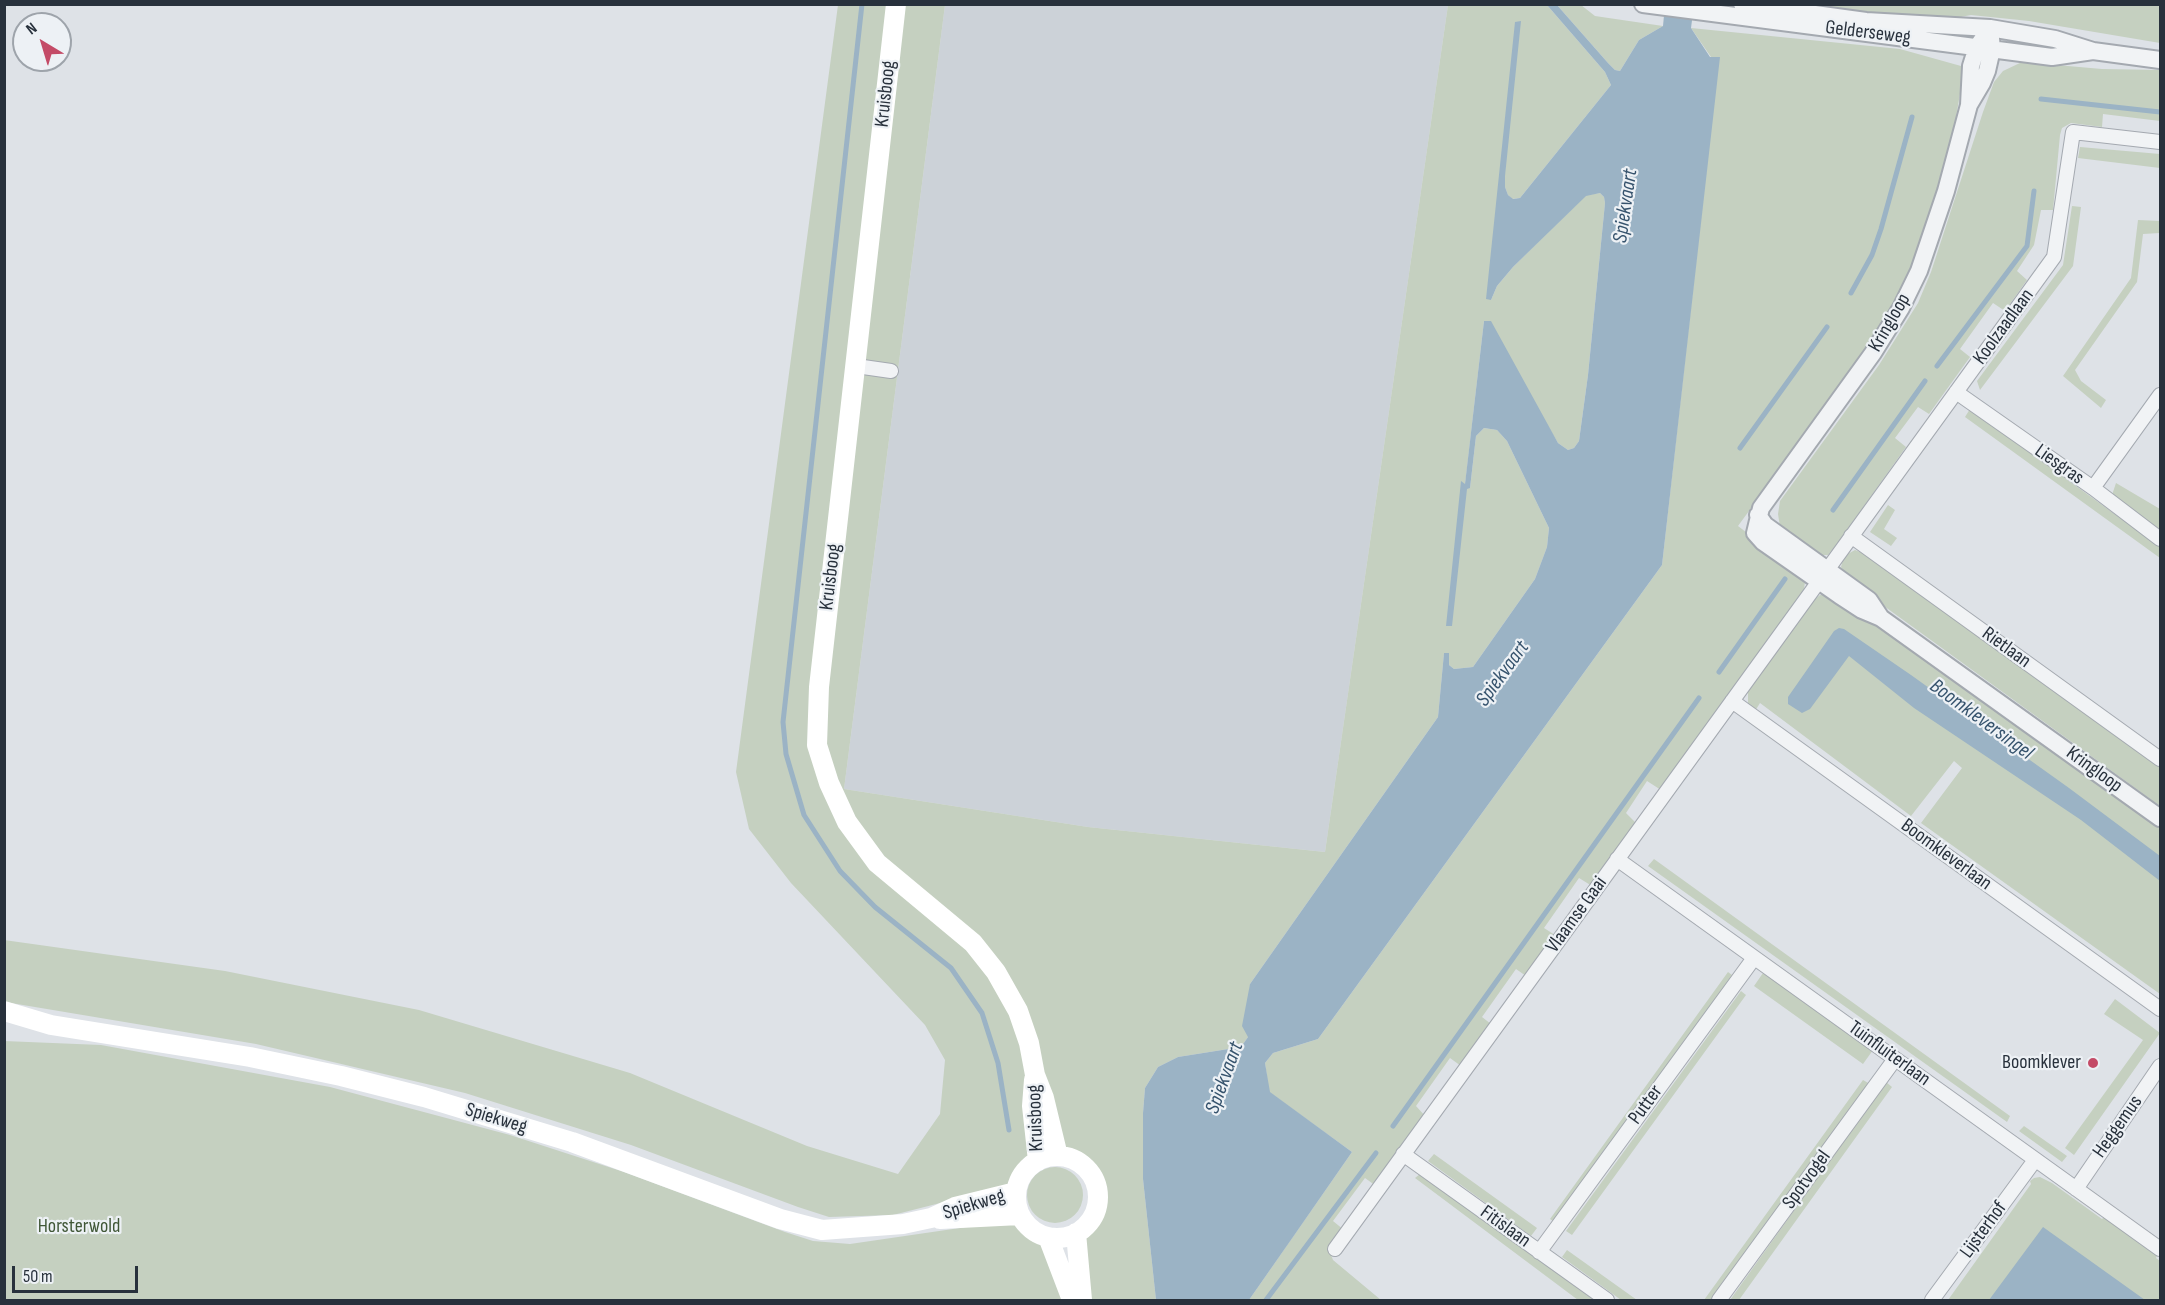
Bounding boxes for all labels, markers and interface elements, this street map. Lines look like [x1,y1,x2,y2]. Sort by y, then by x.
north arrow [12,12,72,72]
street label: Gelderseweg [1824,16,1912,50]
text: N [23,19,41,39]
street label: Kruisboog [871,60,901,128]
water label: Spiekvaart [1608,167,1644,245]
street label: Koolzaadlaan [1969,285,2039,369]
street label: Kringloop [1864,289,1916,357]
street label: Liesgras [2030,440,2088,490]
street label: Kruisboog [815,542,847,612]
street label: Rietlaan [1977,622,2035,674]
water label: Spiekvaart [1471,637,1535,711]
water label: Boomkleversingel [1925,674,2037,766]
street label: Kringloop [2061,742,2127,798]
street label: Boomkleverlaan [1896,814,1996,896]
street label: Vlaamse Gaai [1541,872,1613,958]
street label: Tuinfluiterlaan [1843,1016,1935,1092]
water label: Spiekvaart [1200,1039,1250,1117]
place label: Boomklever [2002,1051,2081,1075]
marker: Boomklever [2086,1056,2100,1070]
street label: Putter [1624,1081,1668,1129]
street label: Kruisboog [1023,1084,1049,1152]
street label: Heggemus [2088,1091,2148,1163]
street label: Spiekweg [462,1098,530,1140]
street label: Spotvogel [1778,1146,1836,1214]
street label: Spiekweg [940,1184,1008,1226]
street label: Lijsterhof [1955,1197,2013,1263]
street label: Fitislaan [1475,1201,1535,1253]
park label: Horsterwold [38,1215,120,1239]
scale bar [15,1254,141,1292]
text: 50 m [23,1266,53,1287]

